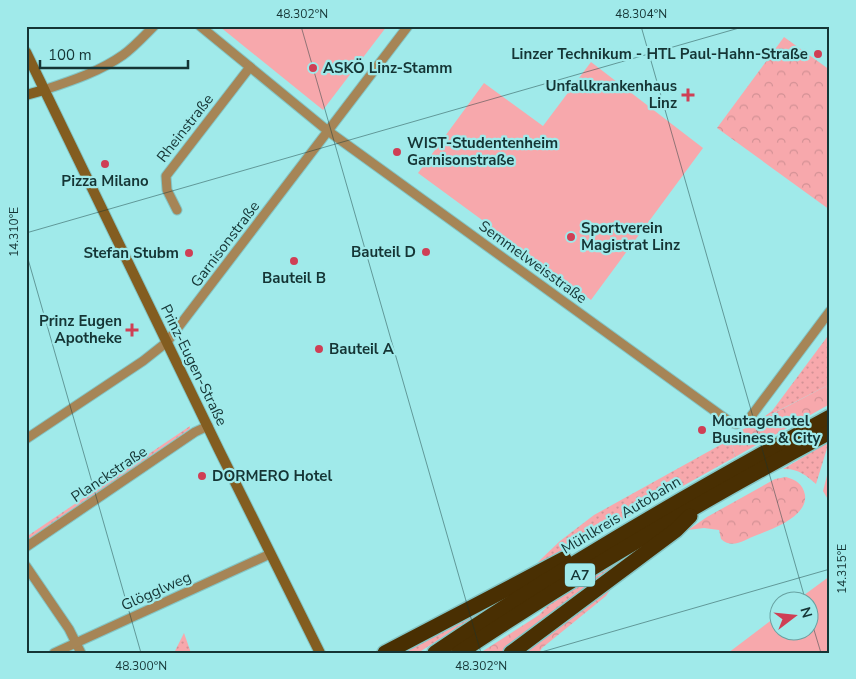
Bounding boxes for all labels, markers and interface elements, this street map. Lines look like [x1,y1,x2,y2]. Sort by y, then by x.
text: 48.302°N [276,6,328,22]
text: 48.304°N [615,6,667,22]
scale bar [40,38,188,70]
place label: Linzer Technikum - HTL Paul-Hahn-Straße [511,44,808,64]
text: 100 m [48,45,92,65]
marker: Linzer Technikum - HTL Paul-Hahn-Straße [812,48,824,60]
place label: ASKÖ Linz-Stamm [323,58,452,78]
marker: ASKÖ Linz-Stamm [307,62,319,74]
place label: Unfallkrankenhaus Linz [545,76,677,113]
marker: Unfallkrankenhaus Linz [681,88,695,102]
street label: Rheinstraße [152,90,218,166]
place label: WIST-Studentenheim Garnisonstraße [407,133,558,170]
marker: WIST-Studentenheim Garnisonstraße [391,146,403,158]
marker: Pizza Milano [99,158,111,170]
place label: Pizza Milano [61,171,149,191]
street label: Garnisonstraße [186,197,264,291]
text: 14.310°E [6,207,22,257]
street label: Semmelweisstraße [475,216,591,308]
place label: Sportverein Magistrat Linz [581,218,680,255]
marker: Sportverein Magistrat Linz [565,231,577,243]
place label: Bauteil D [351,242,416,262]
place label: Stefan Stubm [83,243,179,263]
marker: Bauteil D [420,246,432,258]
marker: Stefan Stubm [183,247,195,259]
marker: Bauteil B [288,255,300,267]
place label: Bauteil B [262,268,326,288]
street label: Prinz-Eugen-Straße [156,301,232,429]
place label: Prinz Eugen Apotheke [39,311,122,348]
marker: Prinz Eugen Apotheke [126,324,138,336]
place label: Bauteil A [329,339,395,359]
marker: Bauteil A [313,343,325,355]
place label: Montagehotel Business & City [712,411,821,448]
marker: Montagehotel Business & City [696,424,708,436]
street label: Planckstraße [67,441,151,507]
place label: DORMERO Hotel [212,466,332,486]
marker: DORMERO Hotel [196,470,208,482]
street label: Mühlkreis Autobahn [558,471,684,559]
text: 14.315°E [834,544,850,594]
road number: A7 [565,564,595,586]
street label: Glögglweg [118,567,194,615]
north arrow [768,592,818,642]
text: N [795,605,817,620]
text: 48.300°N [115,658,167,674]
text: 48.302°N [455,658,507,674]

